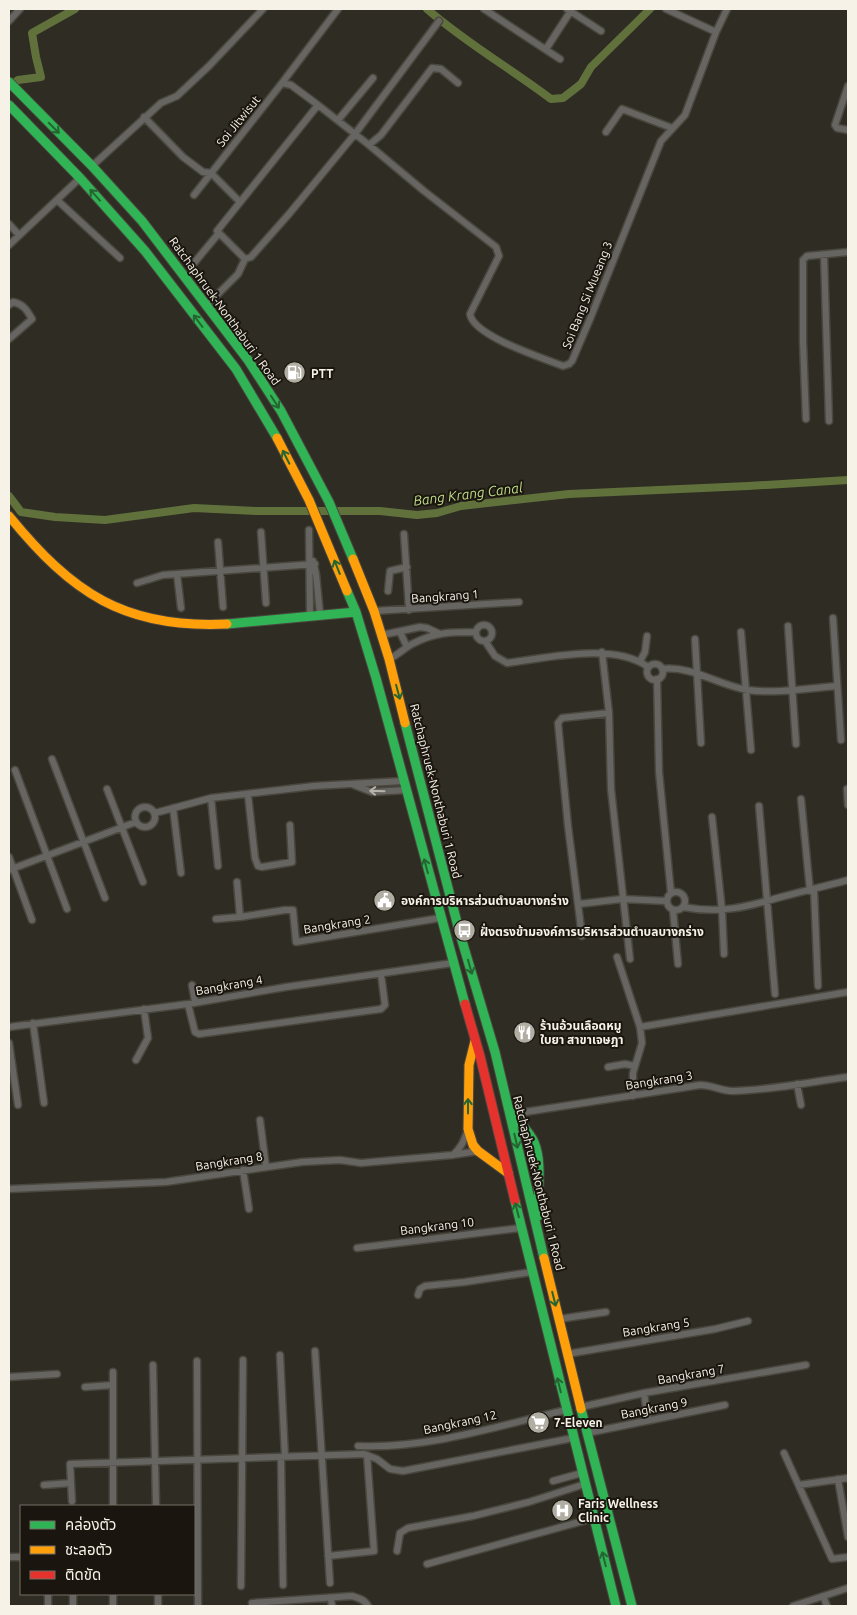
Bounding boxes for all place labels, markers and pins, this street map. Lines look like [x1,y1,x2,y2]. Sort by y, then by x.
fuel station icon: PTT [283,361,307,385]
place label: PTT [311,367,333,380]
public building icon: องค์การบริหารส่วนตำบลบางกร่าง [373,888,397,912]
place label: องค์การบริหารส่วนตำบลบางกร่าง [401,894,569,907]
bus stop icon: ฝั่งตรงข้ามองค์การบริหารส่วนตำบลบางกร่าง [452,919,476,943]
place label: ฝั่งตรงข้ามองค์การบริหารส่วนตำบลบางกร่าง [480,923,704,938]
place label: ร้านอ้วนเลือดหมู ใบยา สาขาเจษฎา [540,1019,624,1047]
restaurant icon: ร้านอ้วนเลือดหมู ใบยา สาขาเจษฎา [512,1020,536,1044]
supermarket icon: 7-Eleven [526,1410,550,1434]
place label: 7-Eleven [554,1416,603,1429]
place label: Faris Wellness Clinic [578,1497,658,1524]
hospital icon: Faris Wellness Clinic [550,1498,574,1522]

